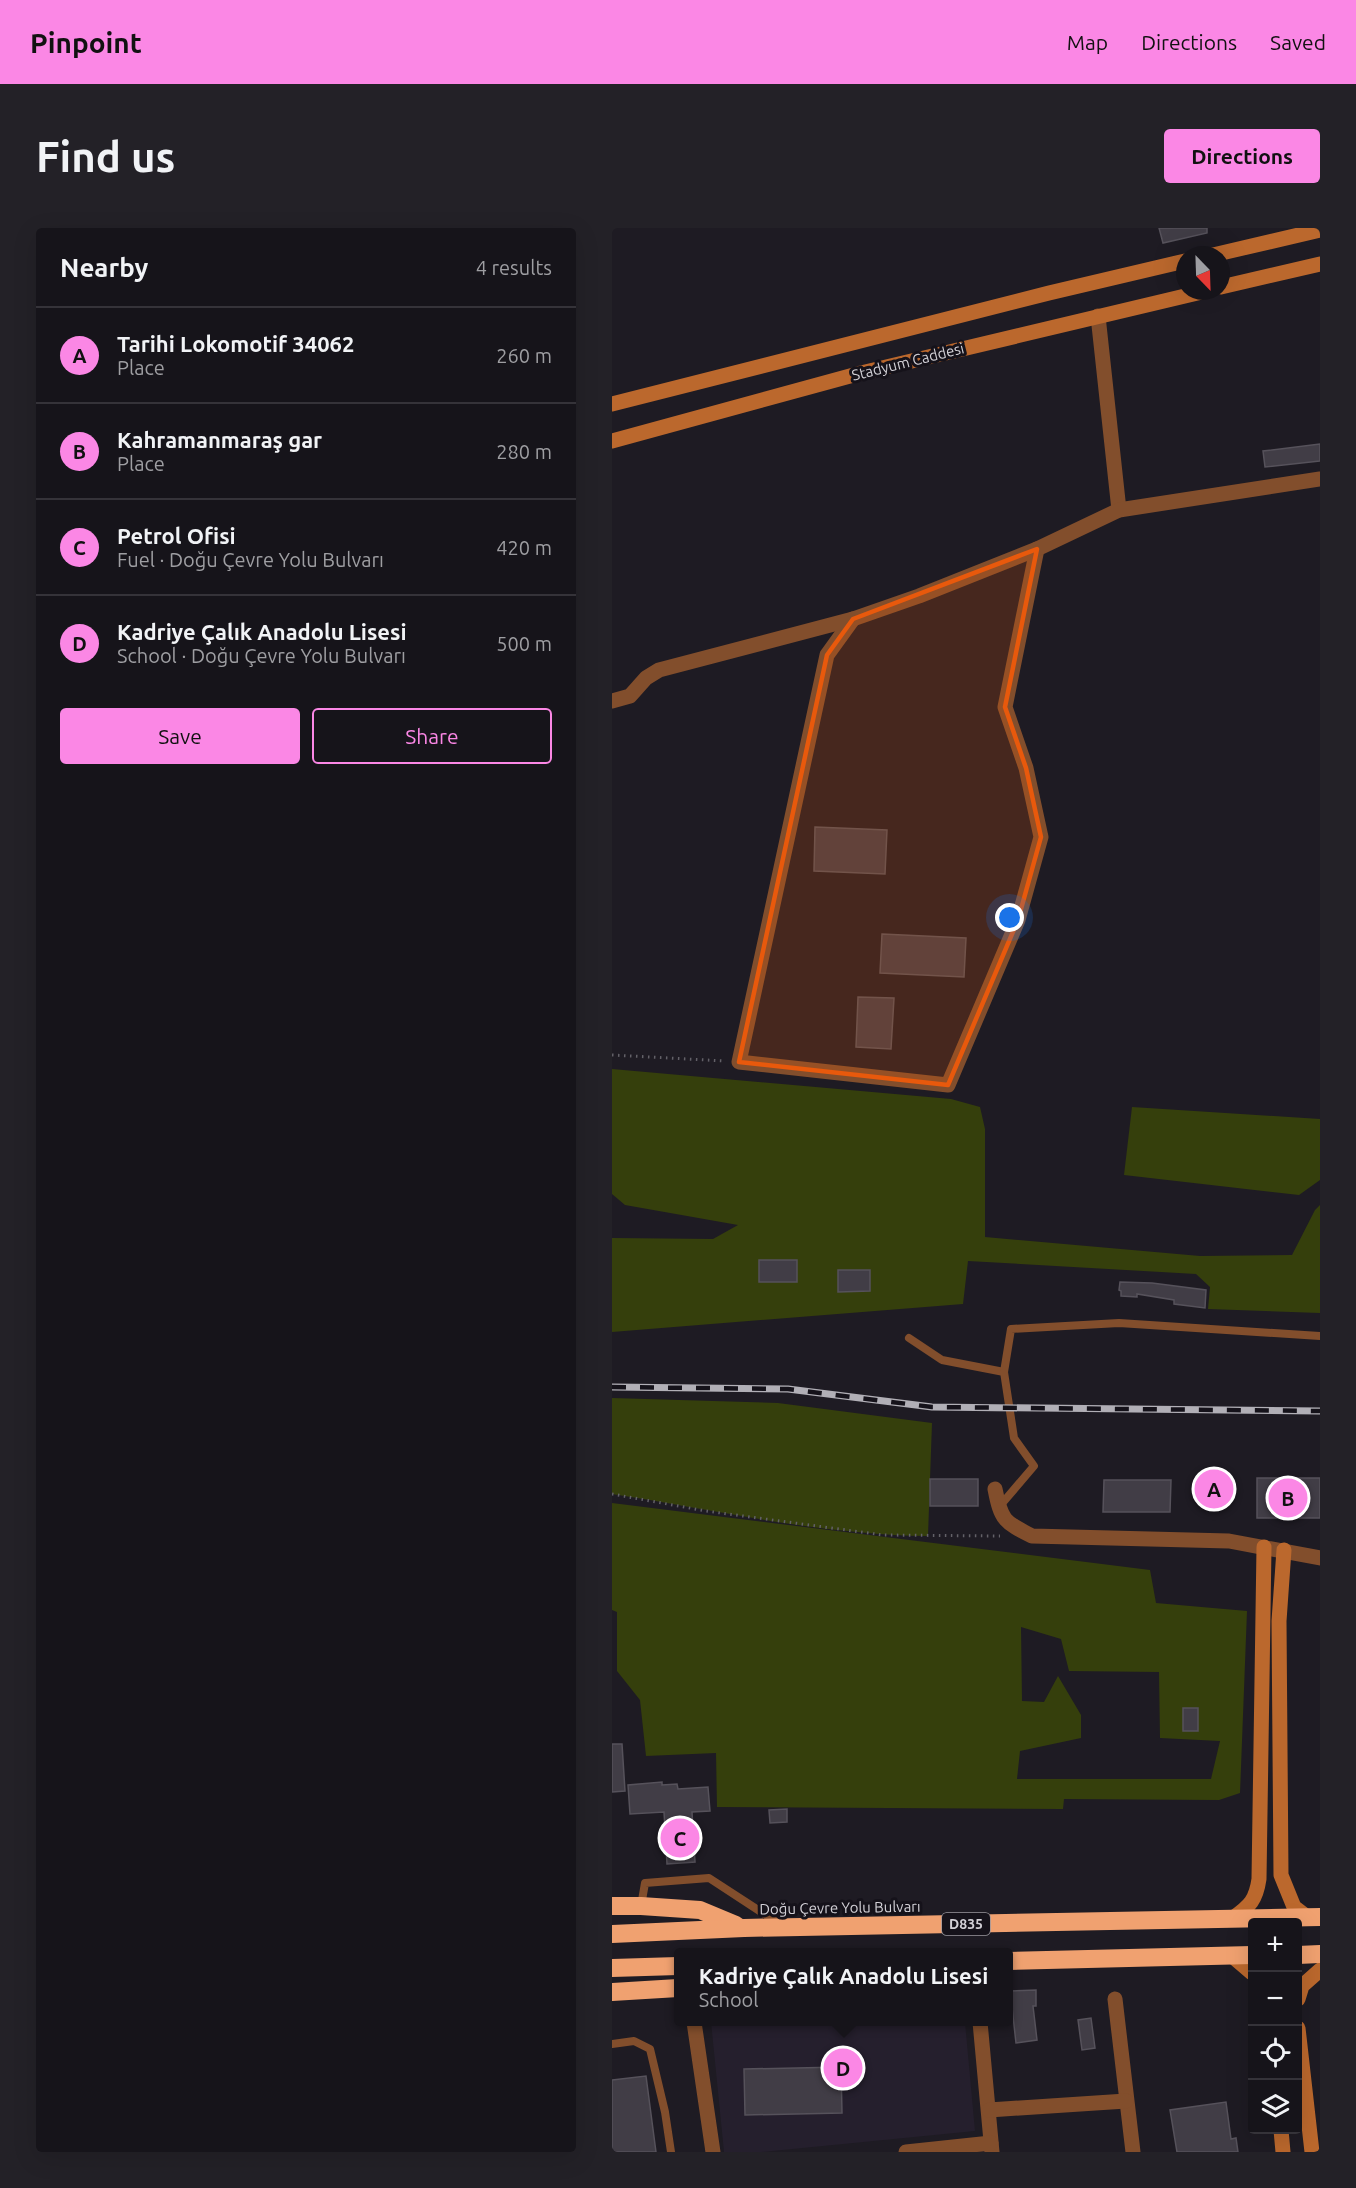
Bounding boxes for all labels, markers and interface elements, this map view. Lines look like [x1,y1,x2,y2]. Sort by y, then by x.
text: Pinpoint [30,27,142,58]
text: Map [1067,30,1108,54]
text: Directions [1141,30,1237,54]
text: Saved [1270,30,1326,54]
button: Directions [1164,129,1320,183]
text: Find us [36,133,175,180]
north arrow [1176,246,1230,300]
text: Nearby [60,253,148,282]
text: 4 results [476,256,552,279]
text: Tarihi Lokomotif 34062 [117,331,354,356]
street label: Stadyum Caddesi [850,339,966,384]
text: A [72,344,87,367]
text: 260 m [496,344,552,367]
text: Place [117,356,165,379]
text: Kahramanmaraş gar [117,427,322,452]
text: B [73,440,86,463]
text: 280 m [496,440,552,463]
text: Place [117,452,165,475]
text: Petrol Ofisi [117,523,236,548]
text: C [73,536,86,559]
text: 420 m [496,536,552,559]
text: Fuel · Doğu Çevre Yolu Bulvarı [117,548,384,571]
text: Kadriye Çalık Anadolu Lisesi [117,619,407,644]
text: D [72,632,87,655]
text: 500 m [496,632,552,655]
text: School · Doğu Çevre Yolu Bulvarı [117,644,406,667]
button: Save [60,708,300,764]
button: Share [312,708,552,764]
your location [995,903,1024,932]
pin: A [1194,1466,1234,1512]
pin: B [1268,1476,1308,1520]
pin: C [660,1816,700,1860]
street label: Doğu Çevre Yolu Bulvarı [759,1898,921,1917]
road number: D835 [942,1913,990,1935]
map controls [1248,1918,1302,2134]
button: + [1248,1918,1302,1972]
popup [674,1948,1013,2026]
text: Kadriye Çalık Anadolu Lisesi [699,1963,988,1988]
button: − [1248,1972,1302,2026]
text: School [699,1988,759,2011]
button: locate [1248,2026,1302,2080]
pin: D [824,2046,862,2090]
button: layers [1248,2080,1302,2134]

